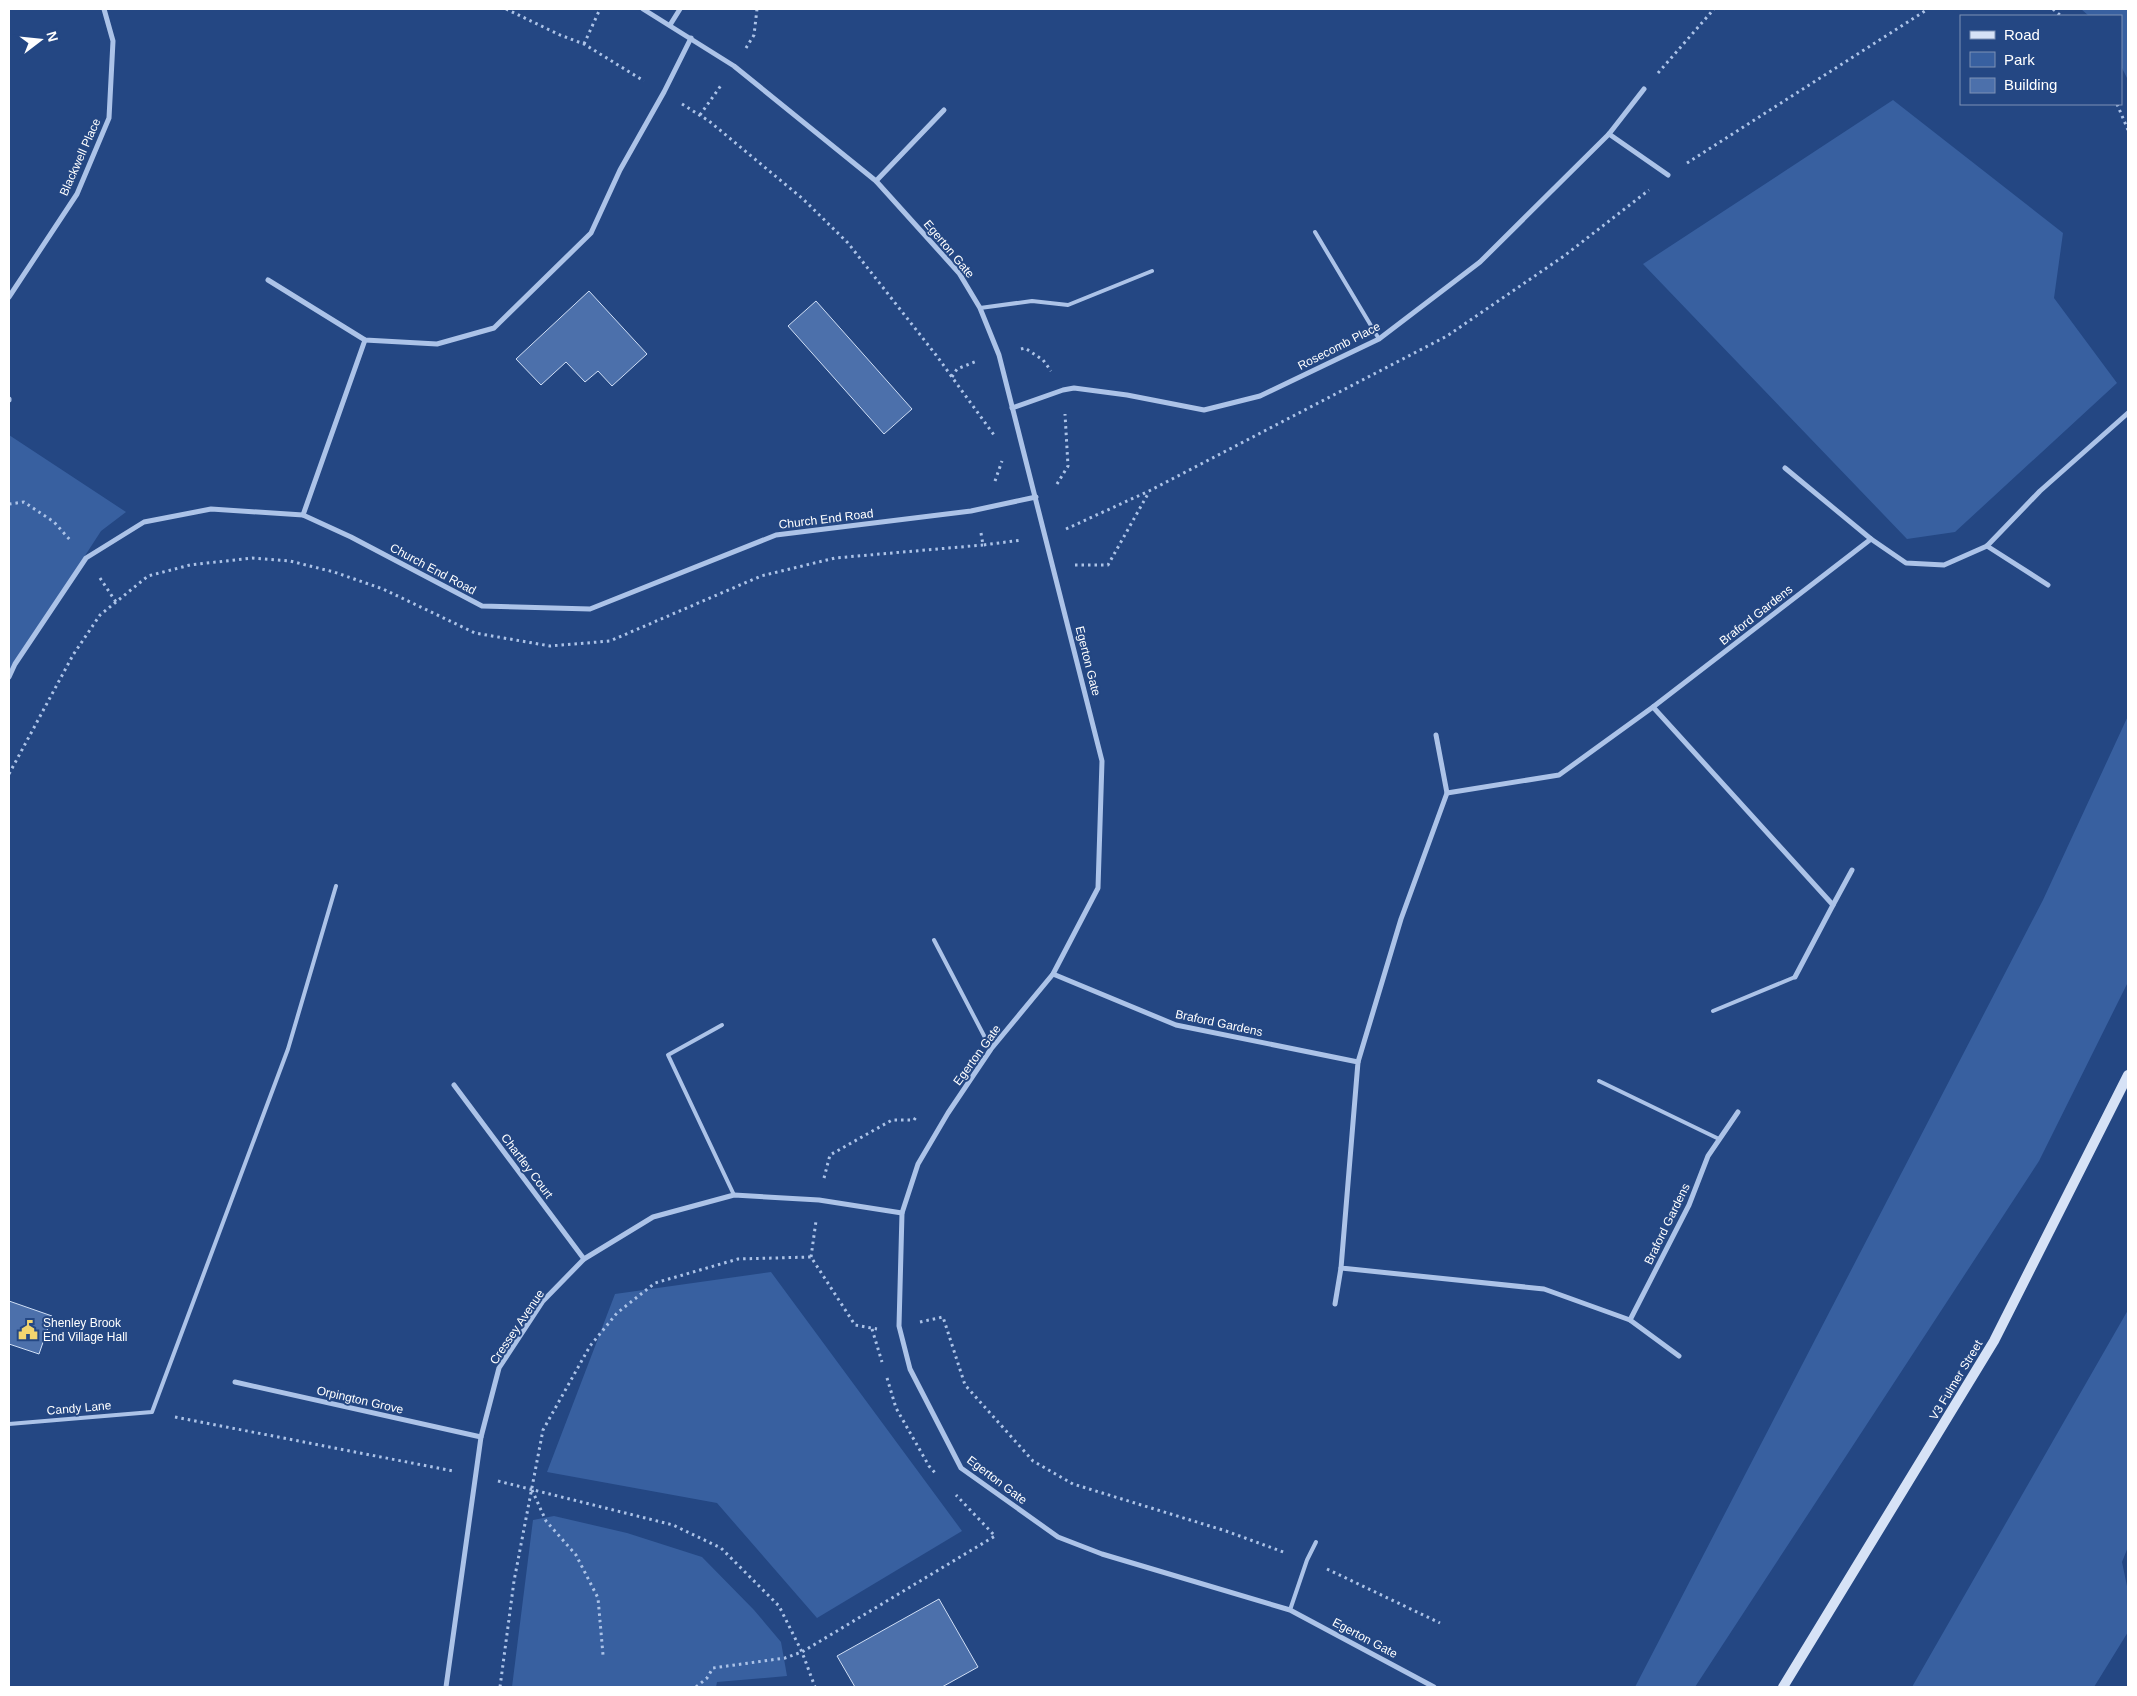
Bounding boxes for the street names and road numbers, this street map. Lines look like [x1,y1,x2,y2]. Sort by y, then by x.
street label: Blackwell Place [57,116,103,198]
street label: Egerton Gate [921,217,978,281]
street label: Rosecomb Place [1295,319,1383,373]
street label: Church End Road [778,506,874,532]
street label: Church End Road [388,540,478,598]
street label: Braford Gardens [1717,582,1795,648]
street label: Egerton Gate [1073,625,1104,698]
street label: Braford Gardens [1174,1007,1264,1039]
street label: Egerton Gate [950,1022,1004,1088]
street label: Chartley Court [498,1131,556,1202]
street label: Braford Gardens [1641,1181,1693,1267]
street label: Cressey Avenue [487,1287,547,1367]
street label: V3 Fulmer Street [1927,1337,1986,1422]
street label: Orpington Grove [315,1383,405,1417]
street label: Candy Lane [46,1398,112,1418]
street label: Egerton Gate [964,1453,1030,1507]
street label: Egerton Gate [1330,1615,1400,1661]

